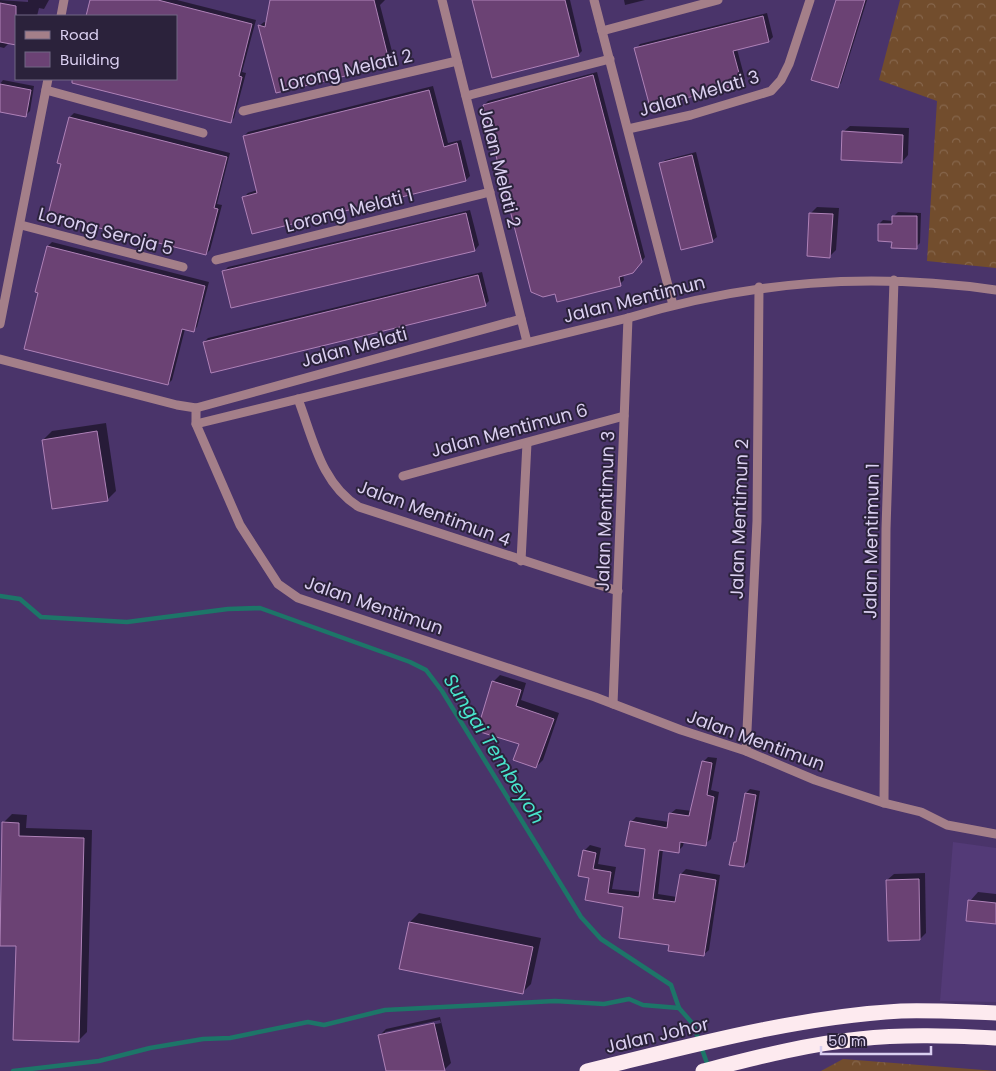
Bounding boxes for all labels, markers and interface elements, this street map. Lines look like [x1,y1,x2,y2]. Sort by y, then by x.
legend [15,15,178,80]
text: Road [60,24,99,45]
street label: Lorong Melati 2 [277,43,415,97]
text: Building [60,49,120,70]
street label: Jalan Melati 3 [636,64,762,122]
street label: Jalan Melati 2 [473,104,527,230]
street label: Lorong Melati 1 [283,182,415,238]
street label: Lorong Seroja 5 [36,201,176,261]
street label: Jalan Mentimun [560,269,708,329]
street label: Jalan Melati [298,321,410,373]
street label: Jalan Mentimun 6 [428,397,590,463]
street label: Jalan Mentimun 3 [590,430,620,592]
street label: Jalan Mentimun 2 [724,438,754,600]
street label: Jalan Mentimun 1 [857,463,885,619]
street label: Jalan Mentimun 4 [354,474,514,552]
street label: Jalan Mentimun [301,570,447,640]
water label: Sungai Tembeyoh [437,669,551,829]
street label: Jalan Mentimun [683,703,829,777]
street label: Jalan Johor [603,1011,711,1059]
scale bar [821,1024,931,1056]
text: 50 m [828,1030,866,1051]

